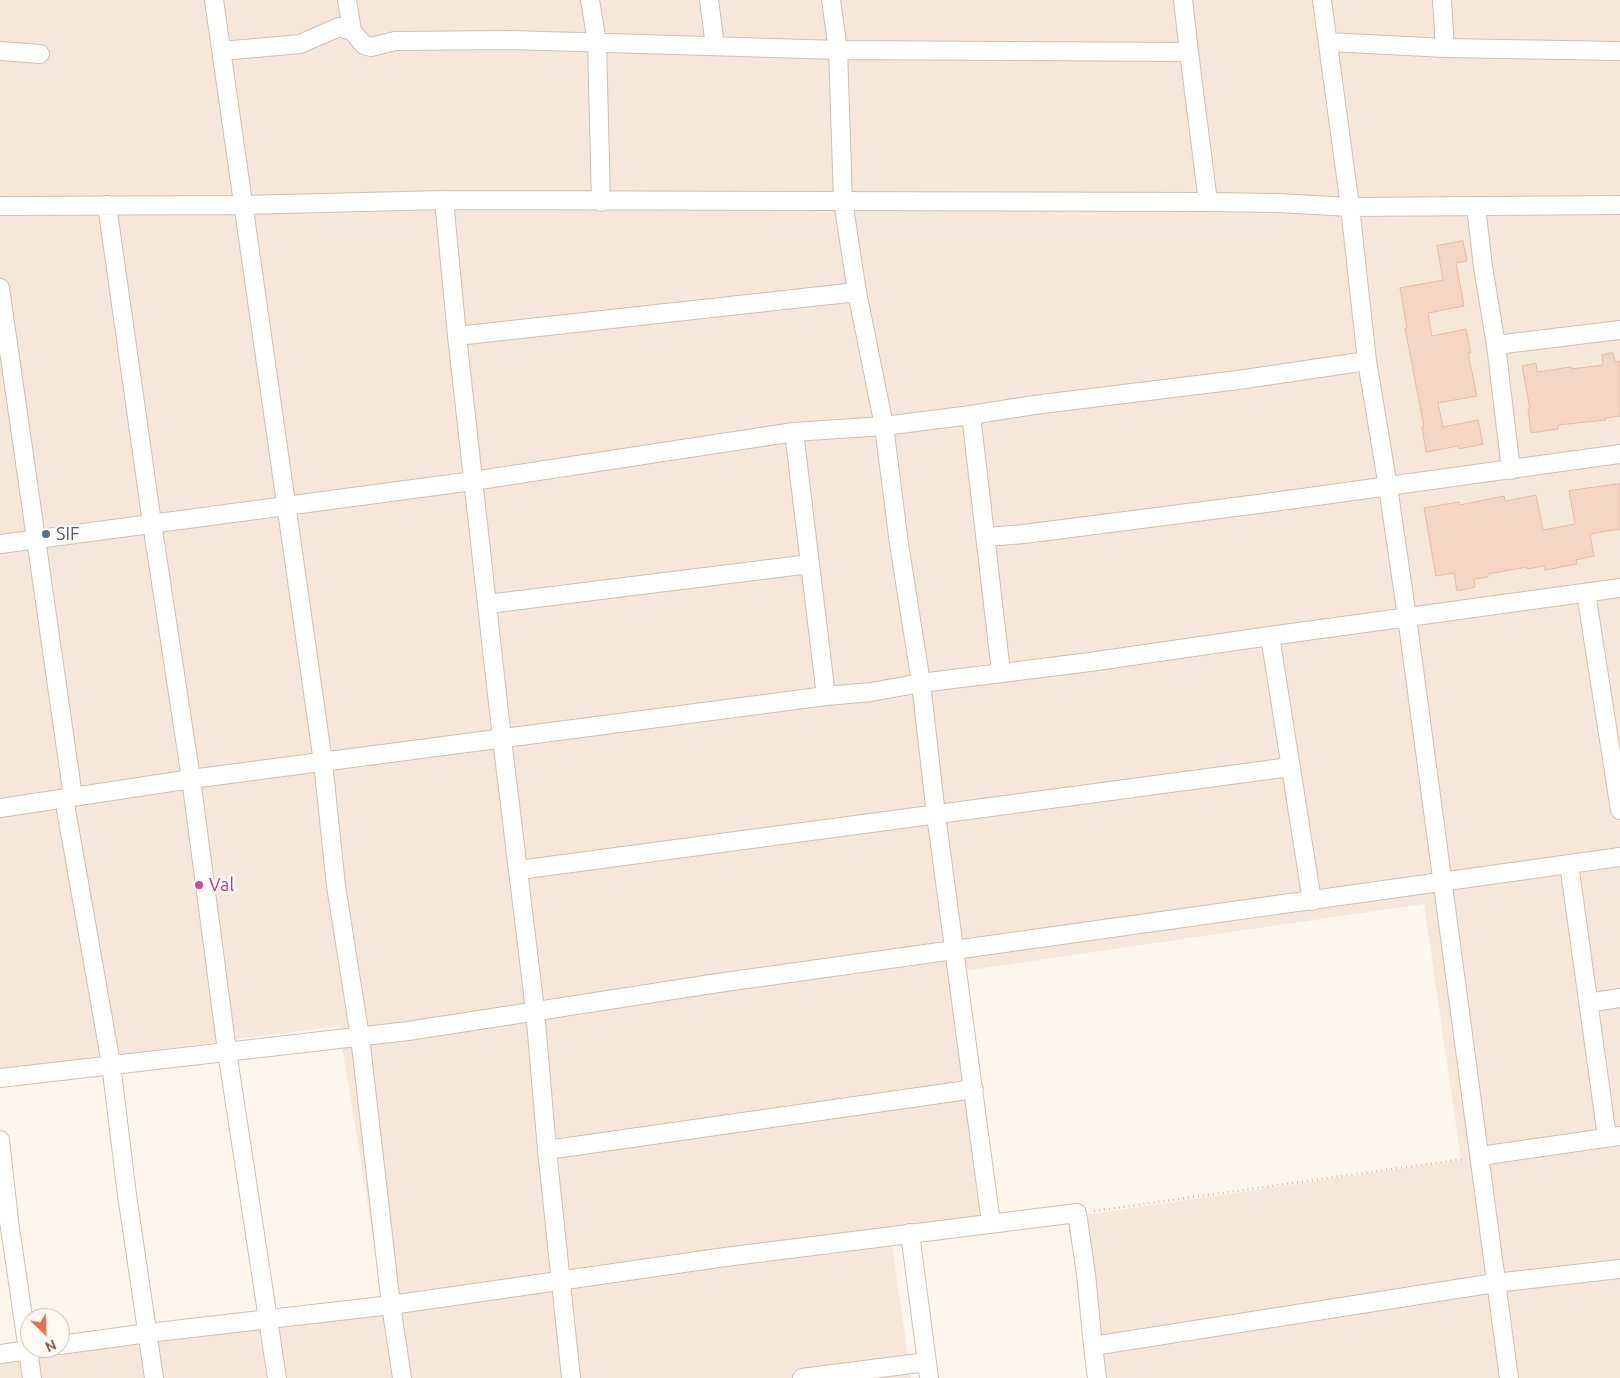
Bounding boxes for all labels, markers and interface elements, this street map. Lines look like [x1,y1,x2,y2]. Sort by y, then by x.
place label: SIF [56,523,80,545]
marker: SIF [40,528,52,540]
place label: Val [209,874,234,896]
marker: Val [193,879,205,891]
north arrow [20,1308,70,1358]
text: N [43,1336,59,1355]

